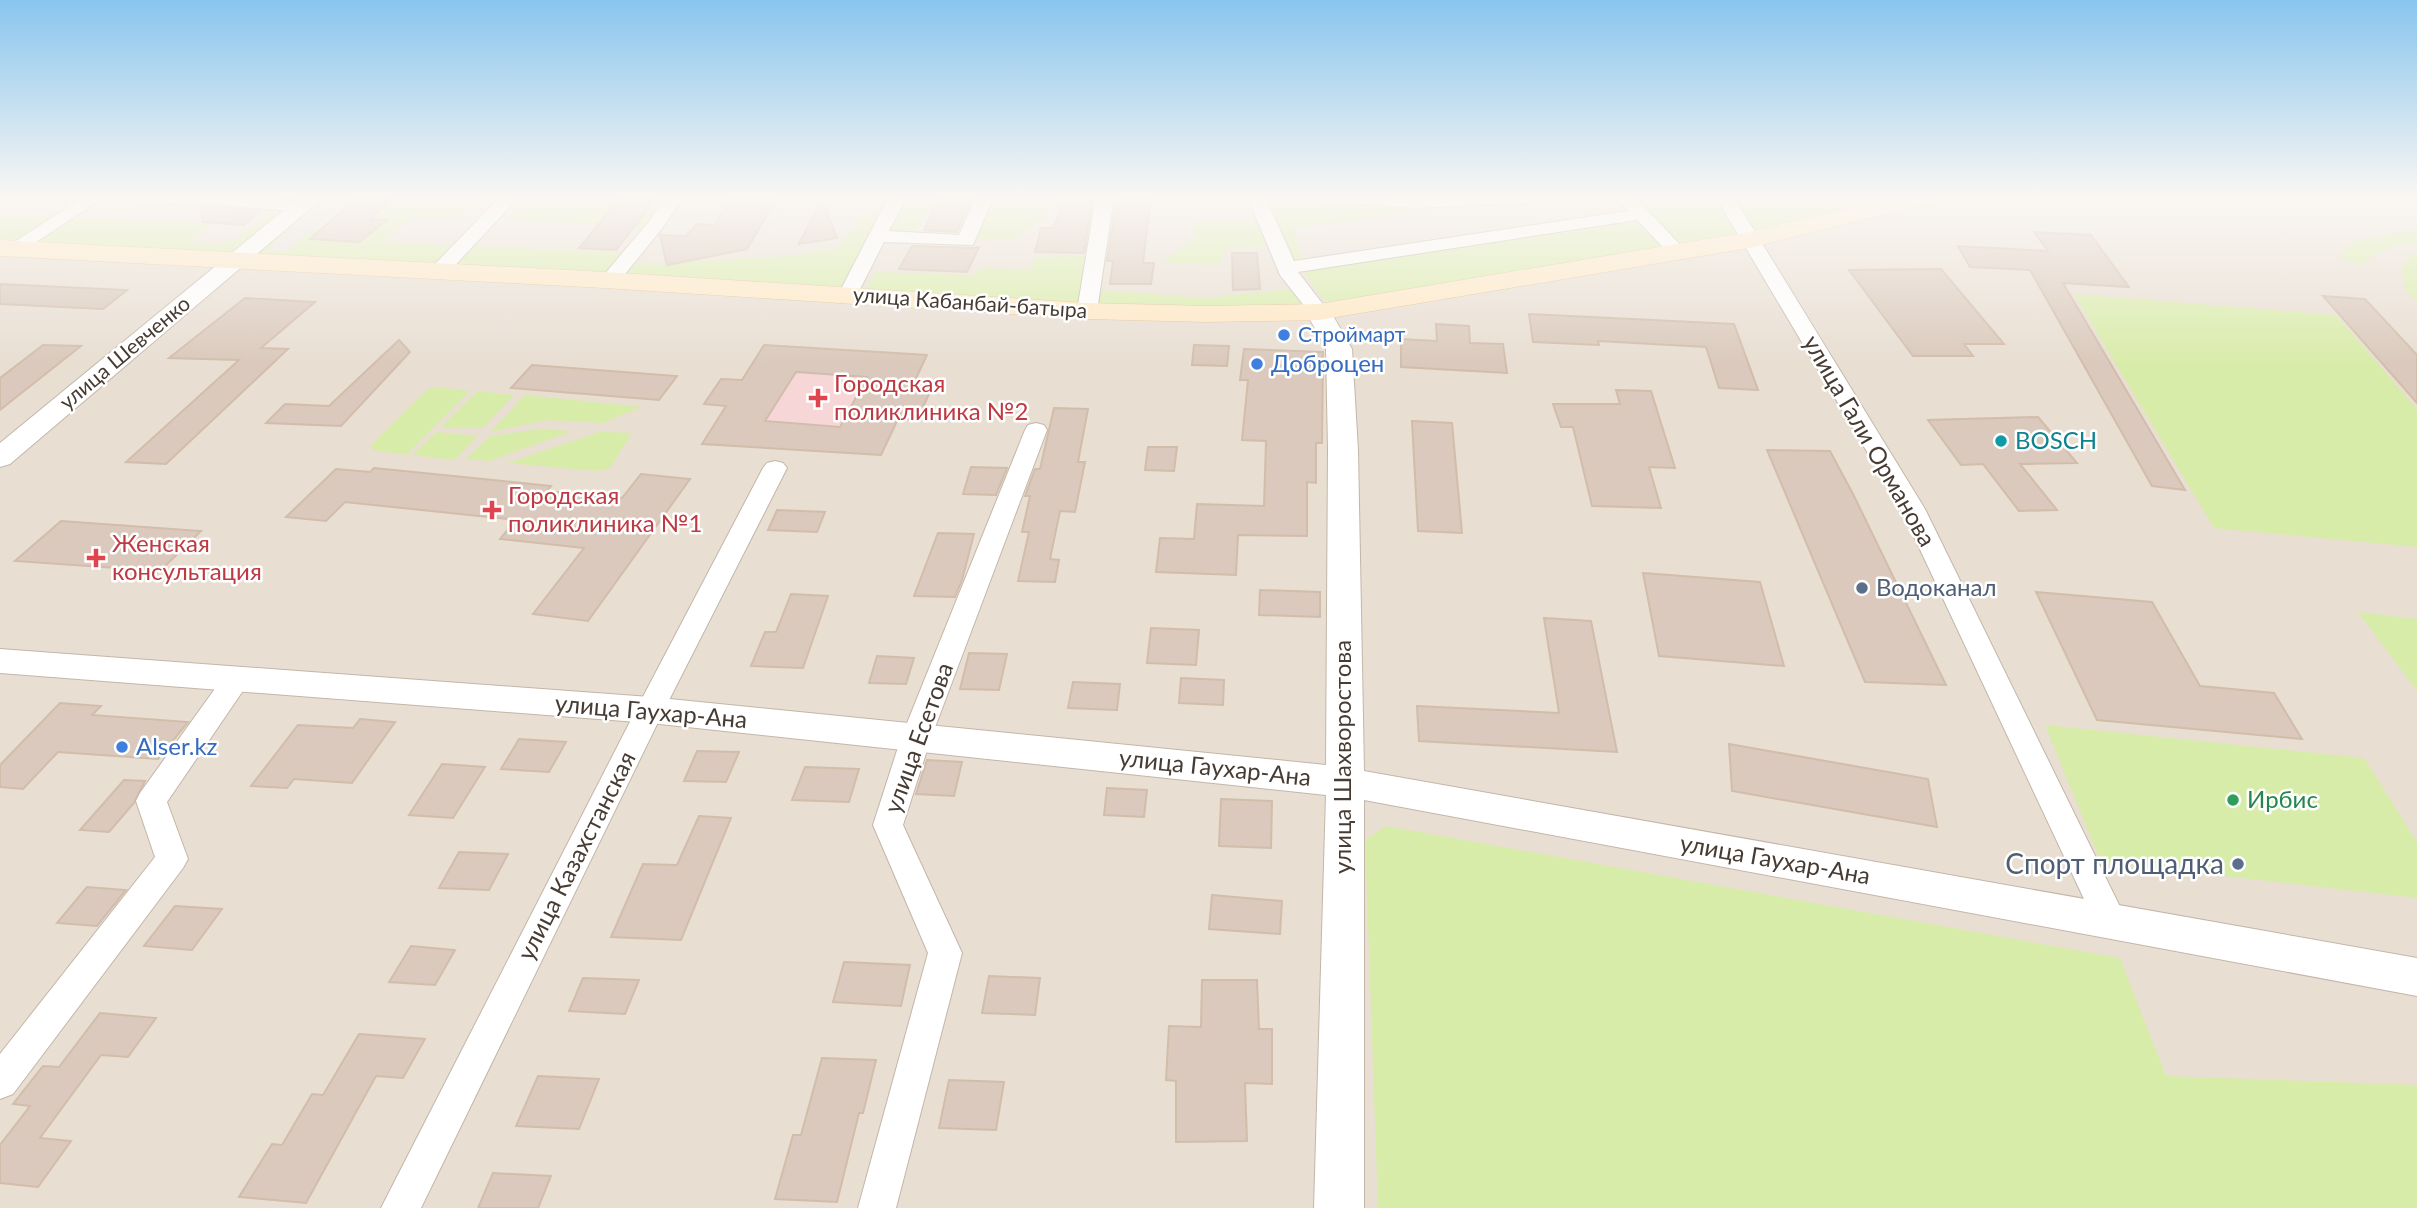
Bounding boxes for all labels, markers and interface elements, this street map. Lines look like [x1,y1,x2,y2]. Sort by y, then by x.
street label: улица Кабанбай-батыра [852,281,1088,322]
street label: улица Шевченко [54,290,194,414]
place label: Строймарт [1298,321,1406,346]
marker: Строймарт [1276,327,1292,343]
street label: улица Гали Орманова [1798,329,1943,551]
place label: Доброцен [1271,348,1384,377]
marker: Доброцен [1249,356,1265,372]
place label: Городская поликлиника №2 [834,368,1028,425]
marker: Городская поликлиника №2 [808,388,828,408]
place label: BOSCH [2015,425,2097,454]
marker: BOSCH [1993,433,2009,449]
place label: Городская поликлиника №1 [508,480,702,537]
marker: Городская поликлиника №1 [482,500,502,520]
place label: Женская консультация [112,528,262,585]
marker: Женская консультация [86,548,106,568]
place label: Водоканал [1876,572,1997,601]
marker: Водоканал [1854,580,1870,596]
street label: улица Шахворостова [1327,640,1356,874]
street label: улица Есетова [877,658,958,817]
street label: улица Гаухар-Ана [554,688,748,733]
place label: Alser.kz [136,731,218,760]
marker: Alser.kz [114,739,130,755]
street label: улица Гаухар-Ана [1118,742,1313,791]
street label: улица Казахстанская [510,746,641,964]
place label: Ирбис [2247,784,2318,813]
marker: Ирбис [2225,792,2241,808]
street label: улица Гаухар-Ана [1678,827,1873,890]
place label: Спорт площадка [2005,846,2224,880]
marker: Спорт площадка [2230,856,2246,872]

